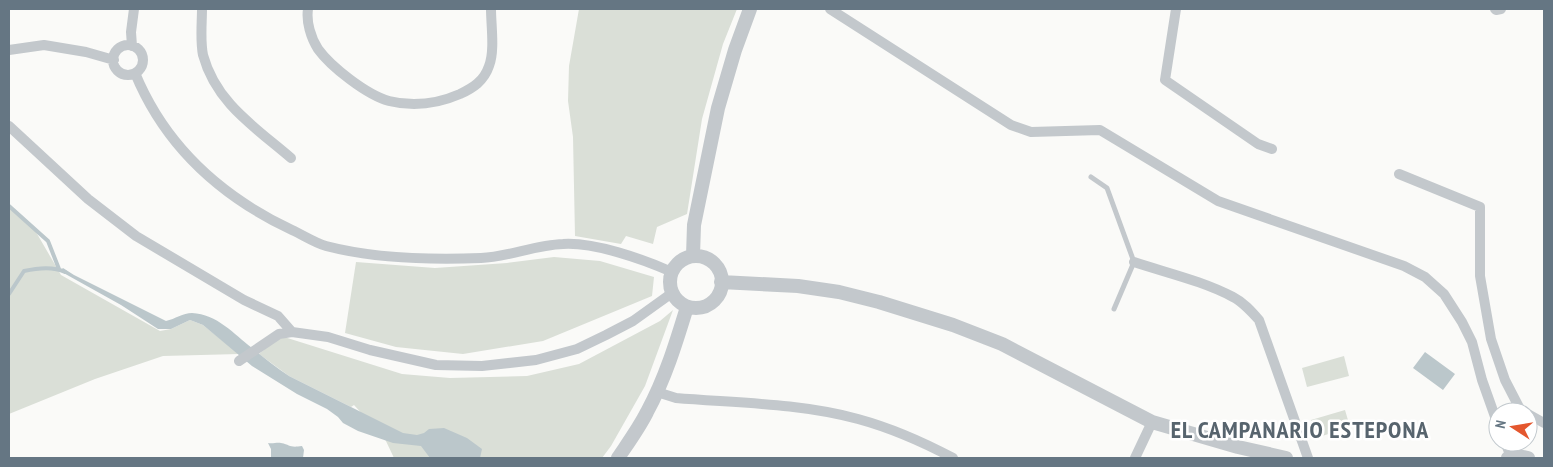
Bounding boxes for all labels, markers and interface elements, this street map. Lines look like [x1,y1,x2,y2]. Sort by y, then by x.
north arrow [1488,402,1538,452]
district label: EL CAMPANARIO ESTEPONA [1171,414,1429,445]
text: N [1491,419,1510,430]

